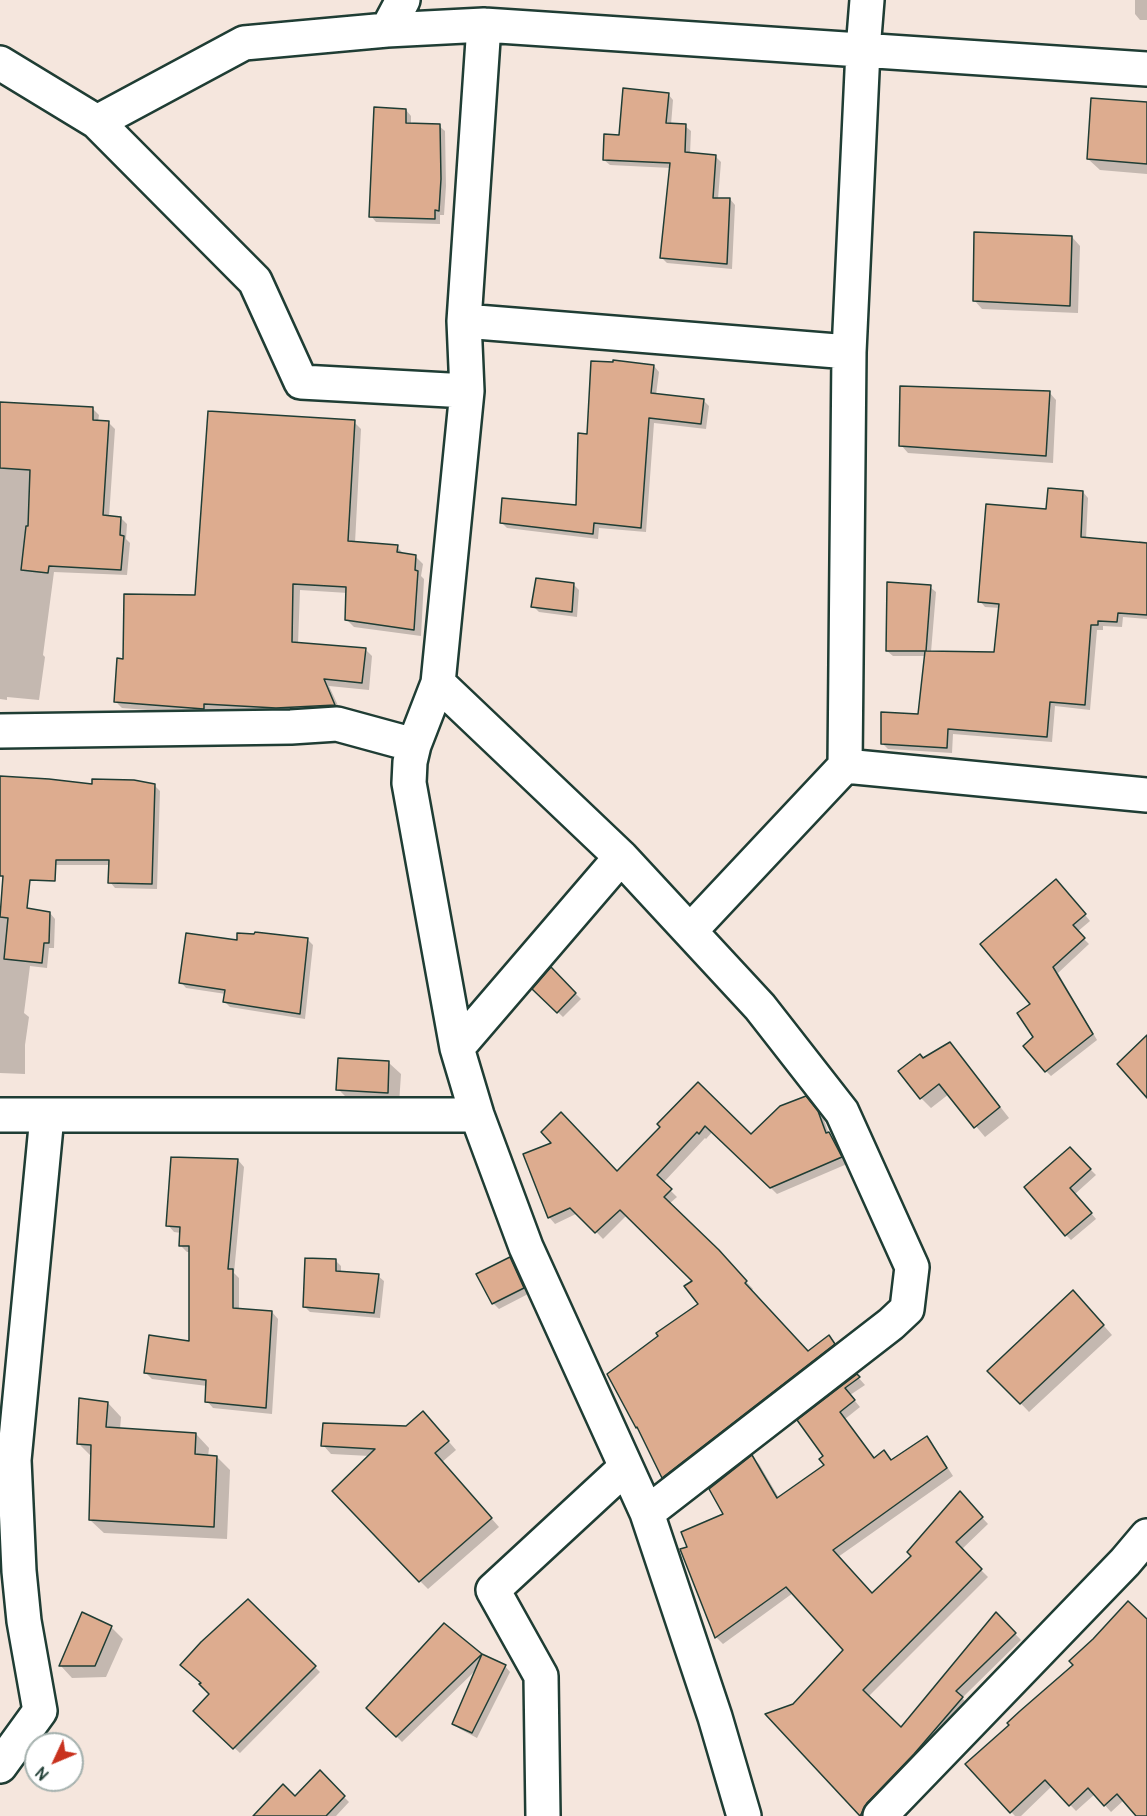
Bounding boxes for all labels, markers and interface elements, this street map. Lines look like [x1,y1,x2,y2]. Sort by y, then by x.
north arrow [24,1732,84,1792]
text: N [32,1762,53,1784]

